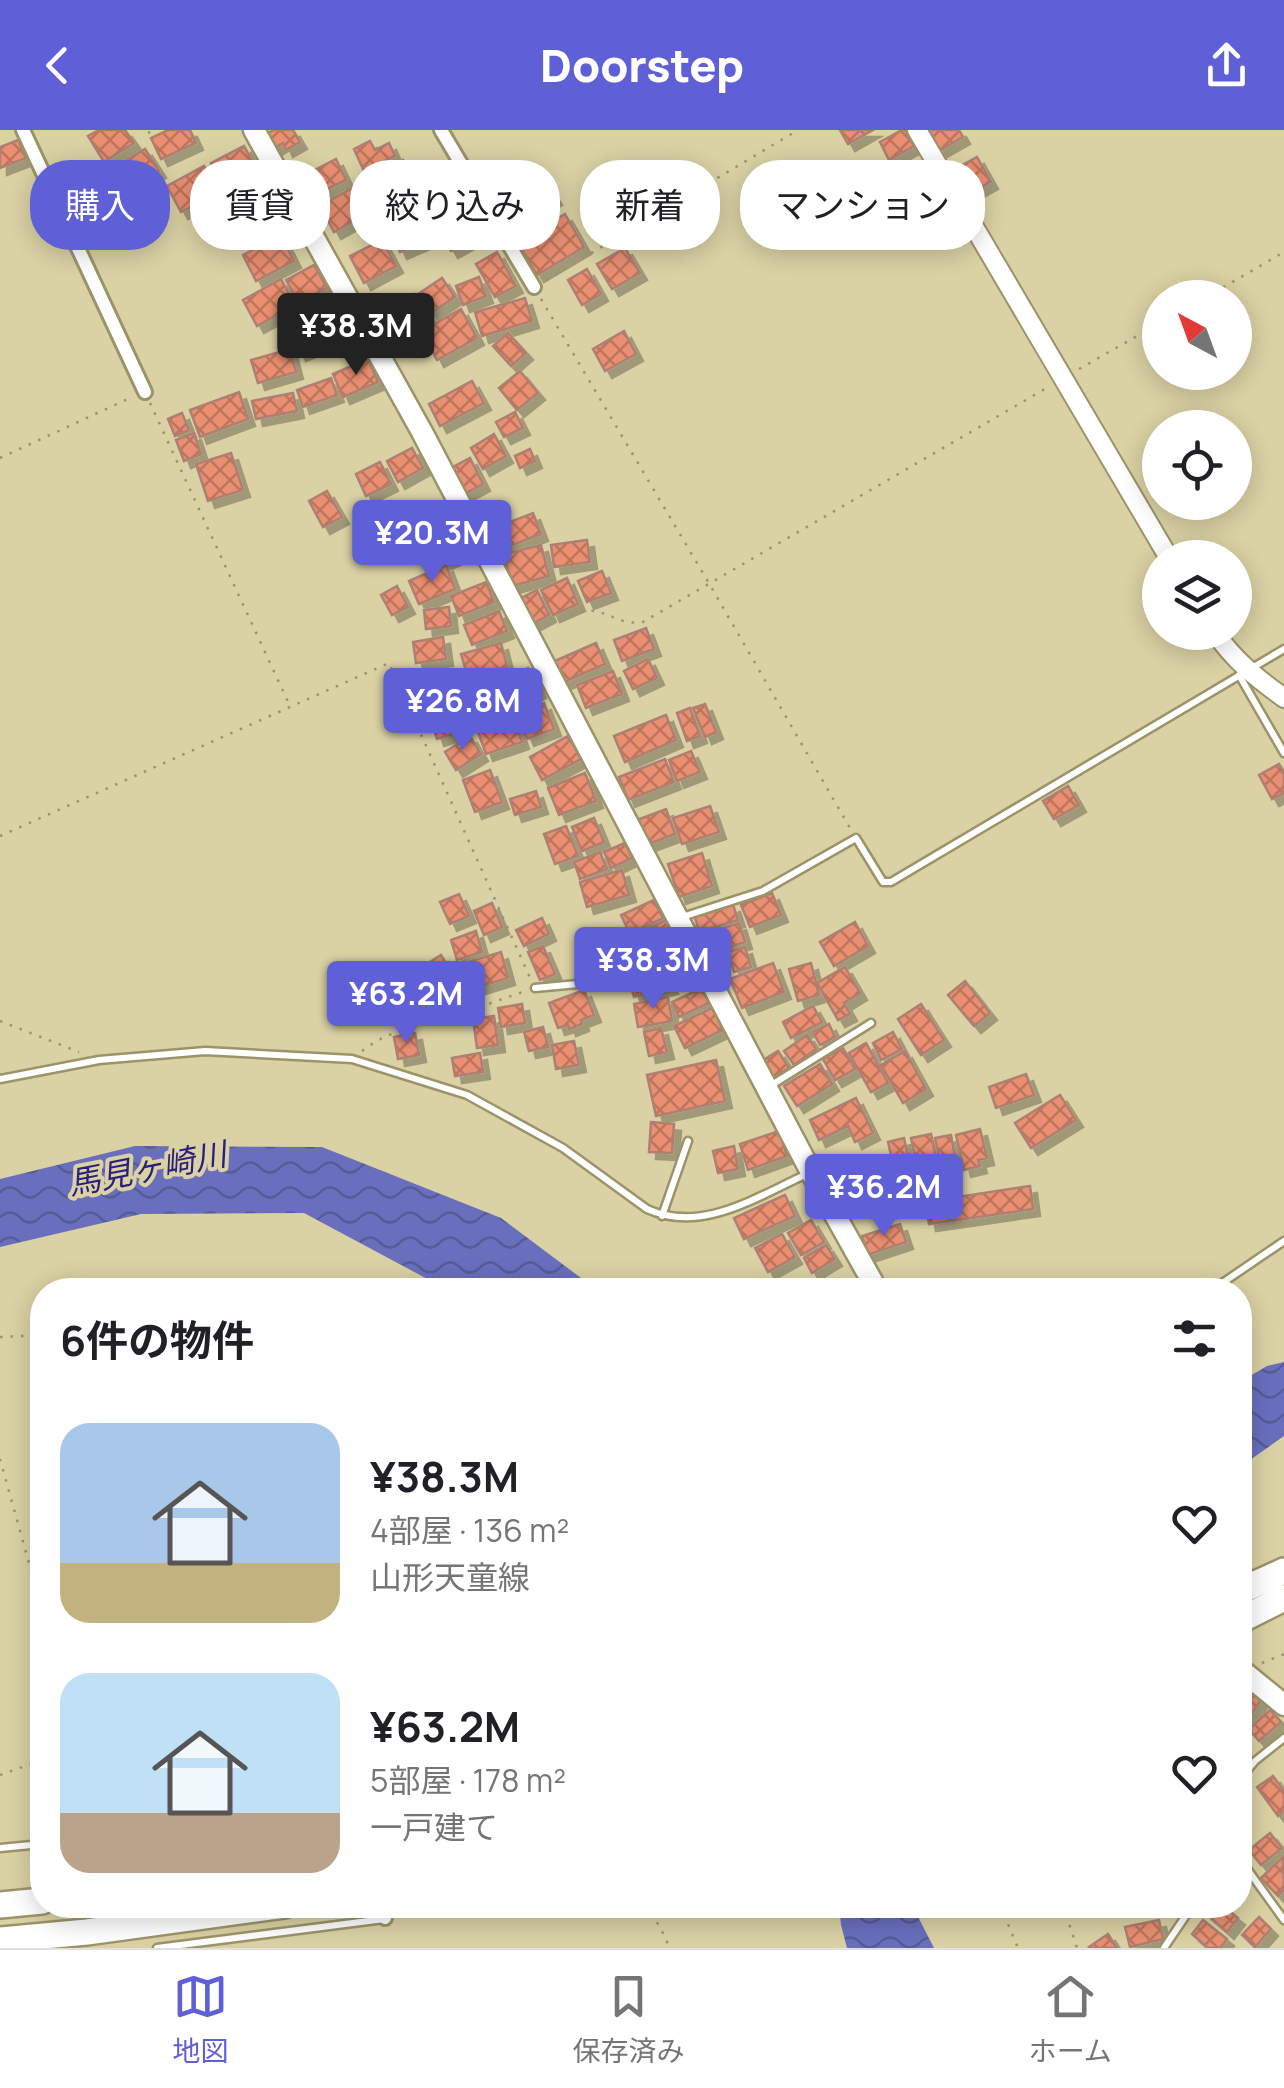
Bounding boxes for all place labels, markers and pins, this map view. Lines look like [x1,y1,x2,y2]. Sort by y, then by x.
pin: ¥38.3M [275,293,437,378]
pin: ¥20.3M [351,500,513,585]
pin: ¥26.8M [382,668,544,753]
pin: ¥38.3M [572,927,734,1012]
pin: ¥63.2M [325,961,487,1046]
pin: ¥36.2M [803,1154,965,1239]

